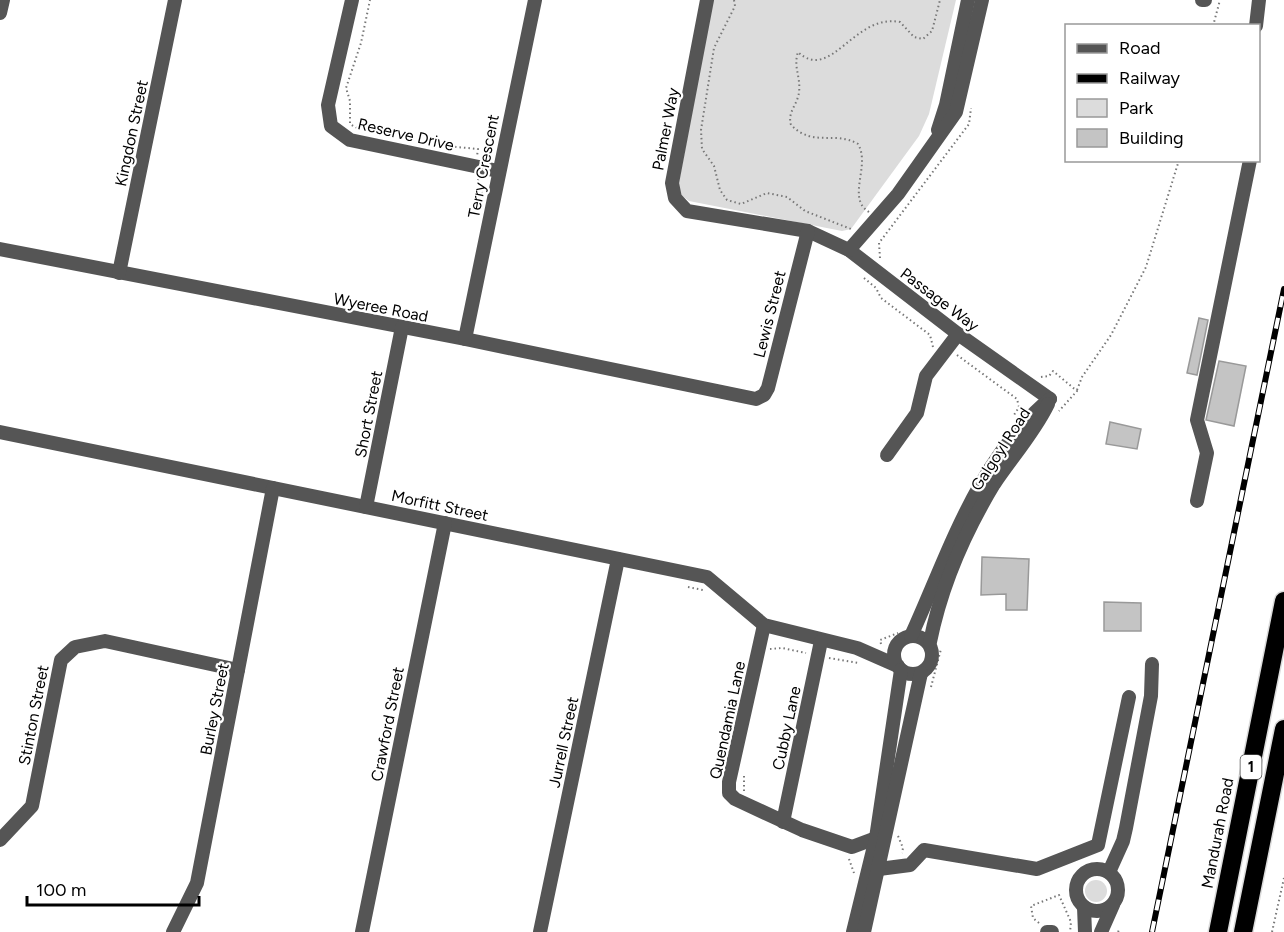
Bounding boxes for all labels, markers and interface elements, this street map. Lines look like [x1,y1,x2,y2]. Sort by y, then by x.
legend [1065,24,1260,162]
text: Road [1119,37,1160,59]
text: Railway [1119,67,1181,89]
street label: Kingdon Street [111,78,152,188]
street label: Palmer Way [648,86,683,172]
text: Park [1119,97,1154,119]
street label: Terry Crescent [464,113,503,220]
street label: Reserve Drive [356,114,456,155]
text: Building [1119,127,1184,149]
street label: Passage Way [897,264,983,335]
street label: Lewis Street [749,268,790,360]
street label: Wyeree Road [332,289,430,326]
street label: Short Street [351,369,386,459]
street label: Galgoyl Road [967,404,1034,494]
street label: Morfitt Street [390,486,490,525]
street label: Quendamia Lane [706,659,749,781]
street label: Burley Street [196,661,233,757]
street label: Stinton Street [14,663,52,767]
street label: Crawford Street [367,665,408,783]
street label: Cubby Lane [768,684,805,772]
street label: Jurrell Street [545,695,582,789]
road number: 1 [1240,755,1262,779]
street label: Mandurah Road [1197,776,1238,890]
scale bar [27,869,200,907]
text: 100 m [36,879,86,901]

